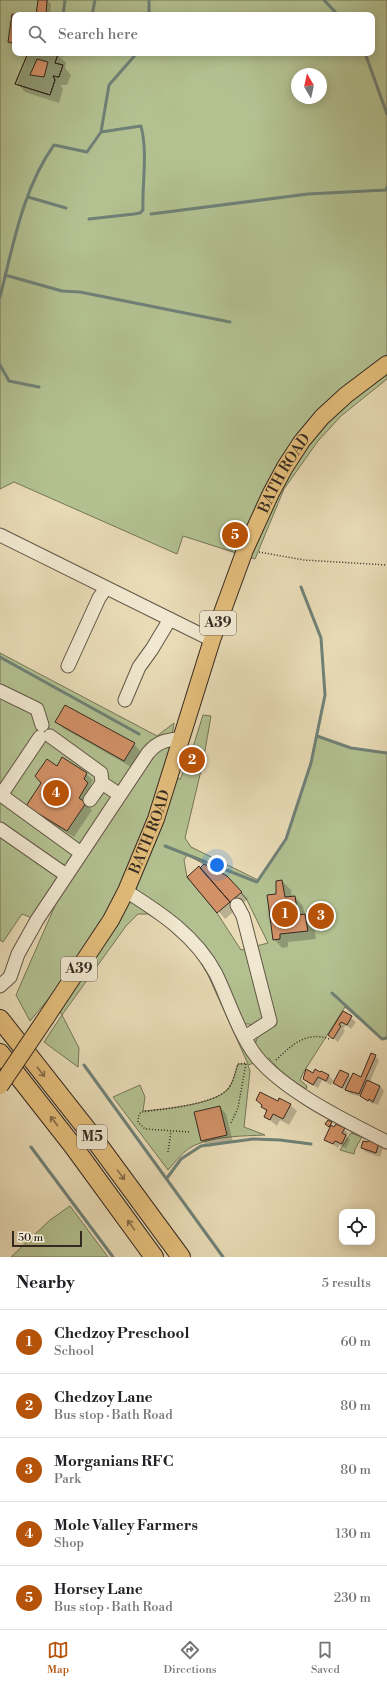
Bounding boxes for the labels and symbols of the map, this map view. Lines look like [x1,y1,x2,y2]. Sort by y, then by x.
north arrow [291,68,327,104]
street label: BATH ROAD [253,429,314,517]
pin: 5 [222,520,248,550]
road number: A39 [200,611,236,635]
pin: 2 [179,745,205,775]
pin: 4 [43,778,69,808]
street label: BATH ROAD [124,787,174,878]
your location [207,855,227,875]
pin: 1 [272,899,298,929]
pin: 3 [308,901,334,931]
road number: A39 [61,957,97,981]
one-way arrow [37,1066,46,1077]
one-way arrow [49,1116,58,1127]
road number: M5 [77,1125,107,1149]
one-way arrow [116,1169,125,1180]
one-way arrow [127,1220,135,1231]
scale bar [12,1229,82,1248]

